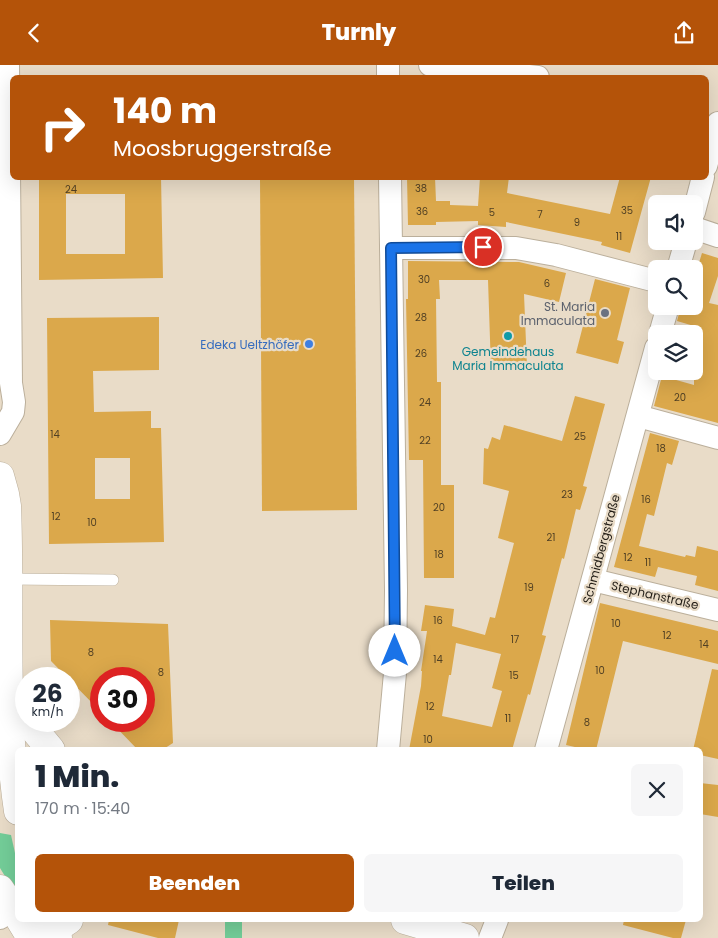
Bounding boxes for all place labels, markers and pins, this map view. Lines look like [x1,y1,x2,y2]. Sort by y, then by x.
pin [462,226,504,268]
place label: St. Maria Immaculata [521,298,595,329]
marker: St. Maria Immaculata [599,307,611,319]
marker: Gemeindehaus Maria Immaculata [502,330,514,342]
place label: Edeka Ueltzhöfer [200,336,300,353]
marker: Edeka Ueltzhöfer [303,338,315,350]
place label: Gemeindehaus Maria Immaculata [452,343,564,374]

